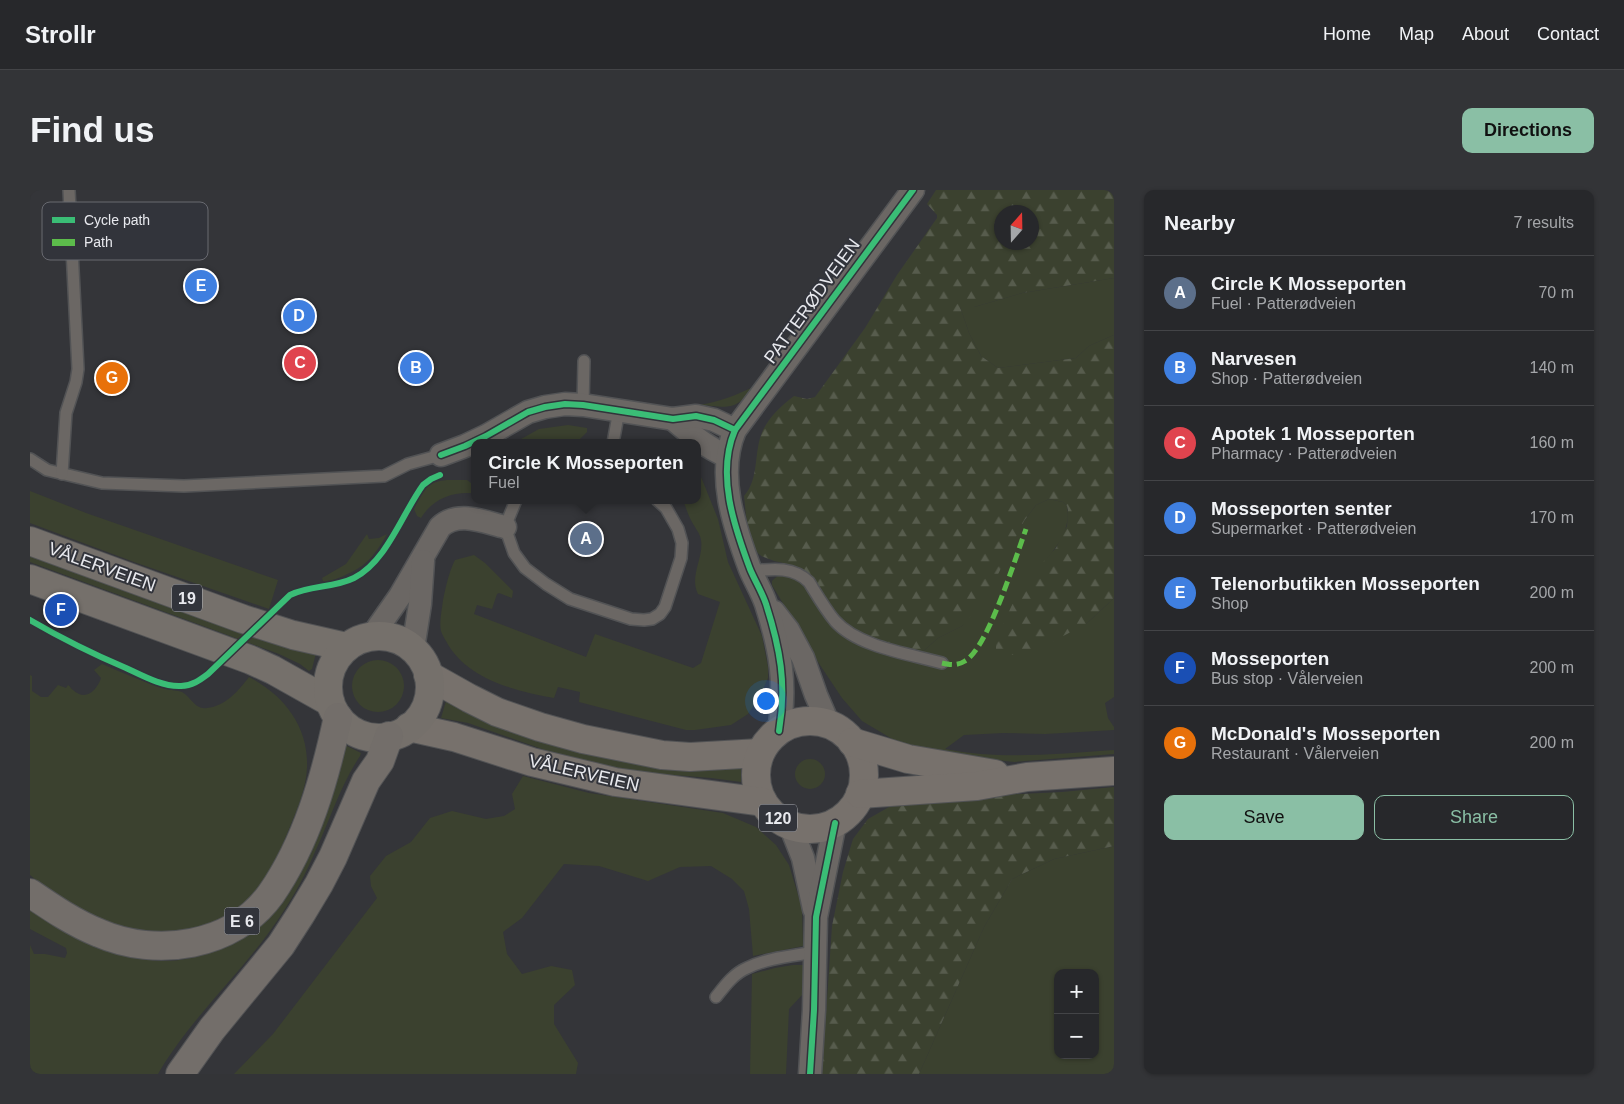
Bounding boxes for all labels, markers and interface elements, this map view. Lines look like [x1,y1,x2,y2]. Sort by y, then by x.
text: Strollr [25,21,96,48]
text: Home [1323,24,1371,44]
text: Map [1399,24,1434,44]
text: About [1462,24,1509,44]
text: Contact [1537,24,1599,44]
button: Directions [1462,108,1594,153]
text: Find us [30,110,154,149]
legend [42,202,208,260]
north arrow [994,205,1039,250]
text: Nearby [1164,211,1235,234]
text: Cycle path [84,212,150,228]
text: 7 results [1514,214,1574,231]
text: Path [84,234,113,250]
street label: PATTERØDVEIEN [760,235,864,367]
pin: E [185,267,217,305]
text: Circle K Mosseporten [1211,273,1406,294]
text: A [1174,284,1186,301]
text: 70 m [1538,284,1574,301]
text: Fuel · Patterødveien [1211,295,1356,312]
pin: D [283,297,315,335]
pin: C [284,344,316,382]
text: Narvesen [1211,348,1297,369]
pin: B [400,349,432,387]
pin: G [96,359,128,397]
text: B [1174,359,1186,376]
text: 140 m [1530,359,1574,376]
text: Shop · Patterødveien [1211,370,1362,387]
text: Apotek 1 Mosseporten [1211,423,1415,444]
text: C [1174,434,1186,451]
text: 160 m [1530,434,1574,451]
popup [471,439,701,504]
text: Pharmacy · Patterødveien [1211,445,1397,462]
text: Circle K Mosseporten [488,452,684,473]
text: Fuel [488,474,519,491]
text: Mosseporten senter [1211,498,1392,519]
text: D [1174,509,1186,526]
text: 170 m [1530,509,1574,526]
pin: A [570,520,602,558]
text: Supermarket · Patterødveien [1211,520,1416,537]
street label: VÅLERVEIEN [46,538,158,596]
text: Telenorbutikken Mosseporten [1211,573,1480,594]
road number: 19 [172,584,202,612]
text: E [1175,584,1185,601]
text: 200 m [1530,584,1574,601]
pin: F [45,591,77,629]
text: Shop [1211,595,1248,612]
text: Mosseporten [1211,648,1329,669]
text: F [1175,659,1185,676]
text: 200 m [1530,659,1574,676]
text: Bus stop · Vålerveien [1211,670,1363,687]
your location [753,688,779,714]
text: McDonald's Mosseporten [1211,723,1440,744]
text: G [1174,734,1186,751]
text: 200 m [1530,734,1574,751]
text: Restaurant · Vålerveien [1211,745,1379,762]
street label: VÅLERVEIEN [527,751,641,795]
button: Save [1164,795,1364,840]
button: Share [1374,795,1574,840]
road number: 120 [759,804,797,831]
road number: E 6 [224,908,260,934]
map controls [1054,969,1099,1059]
button: + [1054,969,1099,1014]
button: − [1054,1014,1099,1059]

